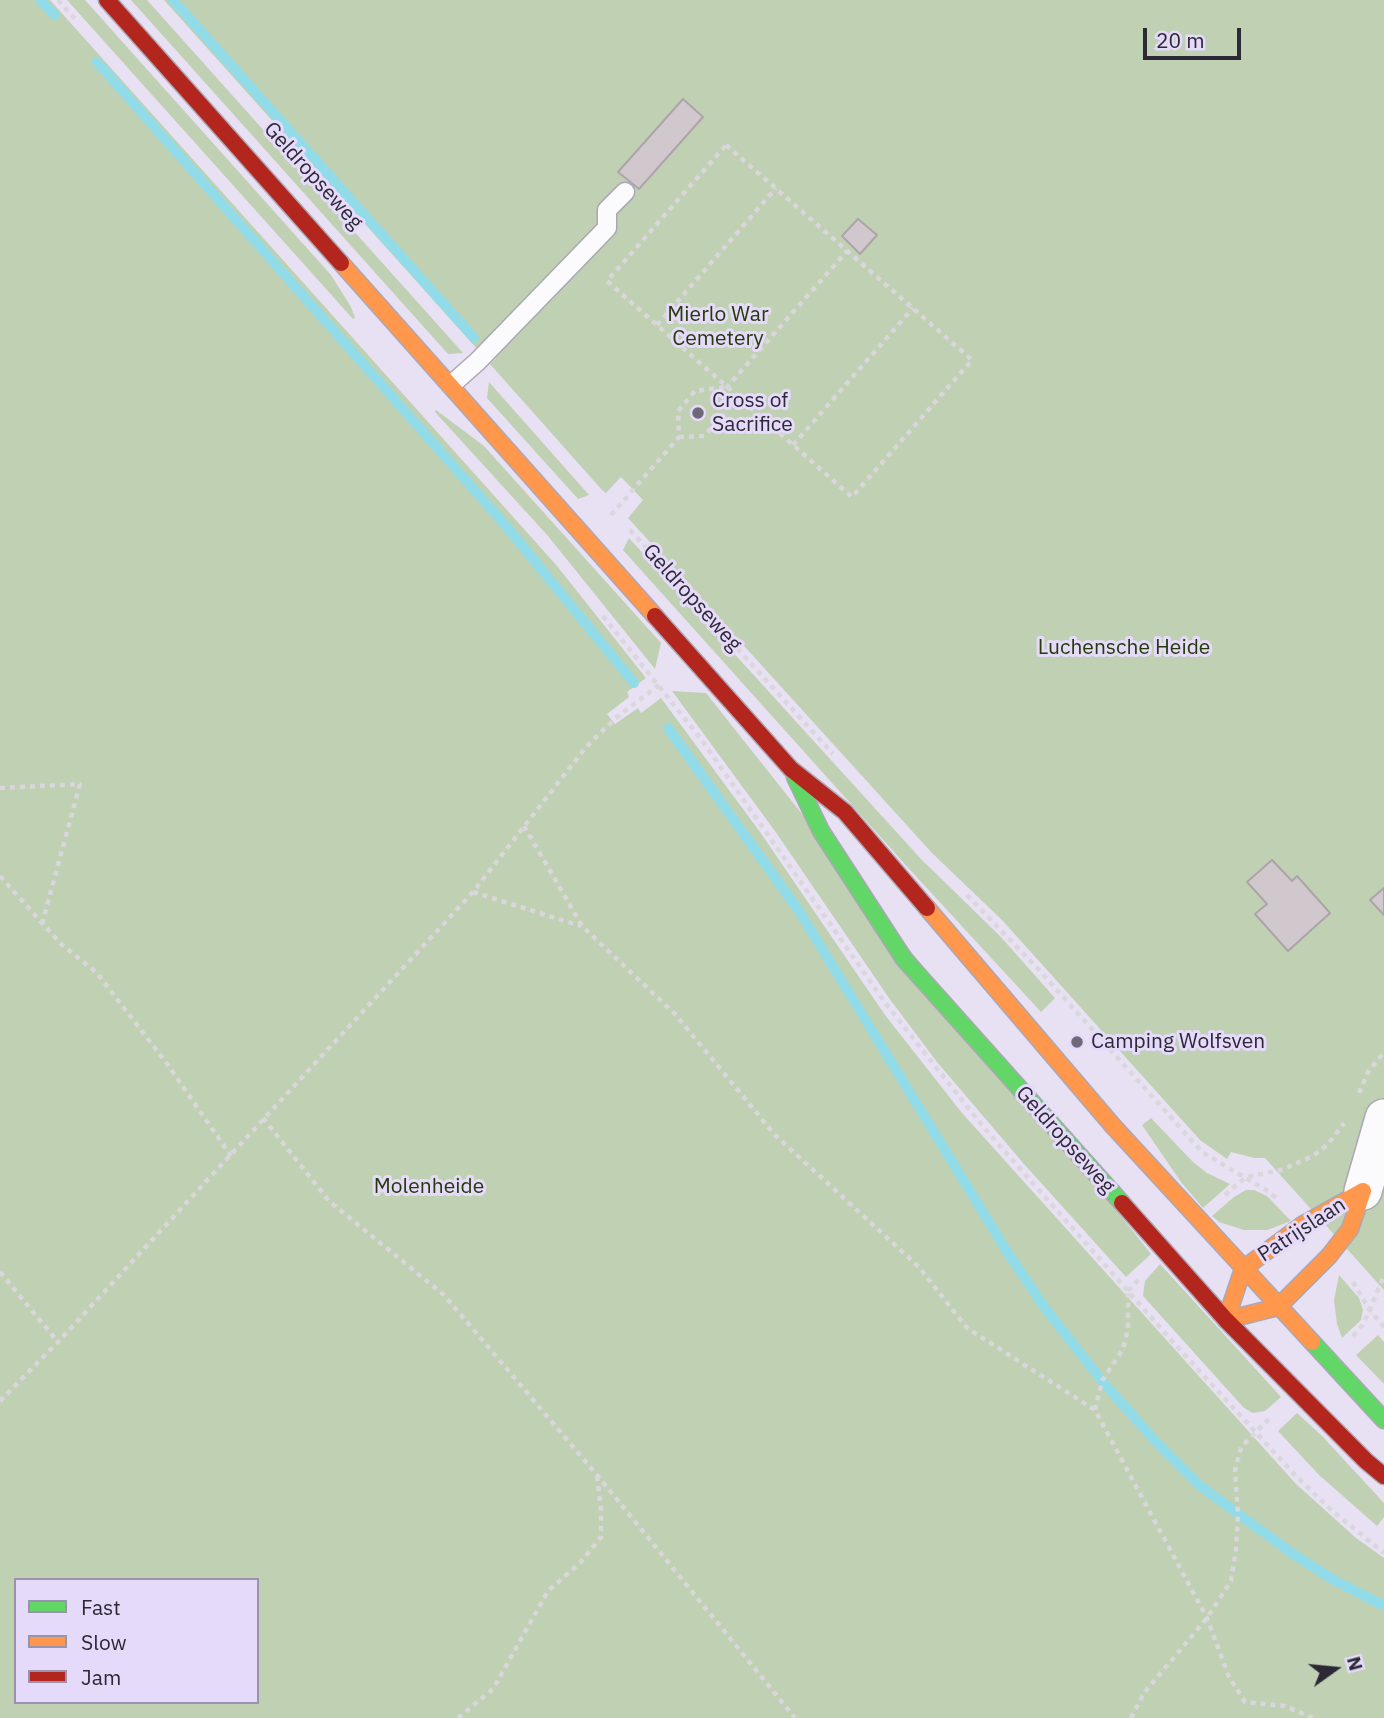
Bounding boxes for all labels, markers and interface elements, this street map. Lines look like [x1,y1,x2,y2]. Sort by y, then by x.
scale bar [1146,14,1244,58]
text: 20 m [1156,26,1205,54]
street label: Geldropseweg [258,117,368,235]
park label: Mierlo War Cemetery [667,302,769,352]
place label: Cross of Sacrifice [712,388,793,438]
marker: Cross of Sacrifice [690,405,706,421]
street label: Geldropseweg [637,539,747,657]
park label: Luchensche Heide [1038,635,1210,661]
place label: Camping Wolfsven [1091,1029,1265,1055]
marker: Camping Wolfsven [1069,1034,1085,1050]
street label: Geldropseweg [1010,1081,1120,1199]
park label: Molenheide [374,1174,484,1200]
street label: Patrijslaan [1253,1192,1351,1268]
legend [14,1578,259,1704]
text: Fast [81,1593,121,1621]
text: Slow [81,1628,127,1656]
north arrow [1300,1634,1370,1704]
text: N [1342,1654,1369,1673]
text: Jam [81,1663,121,1691]

